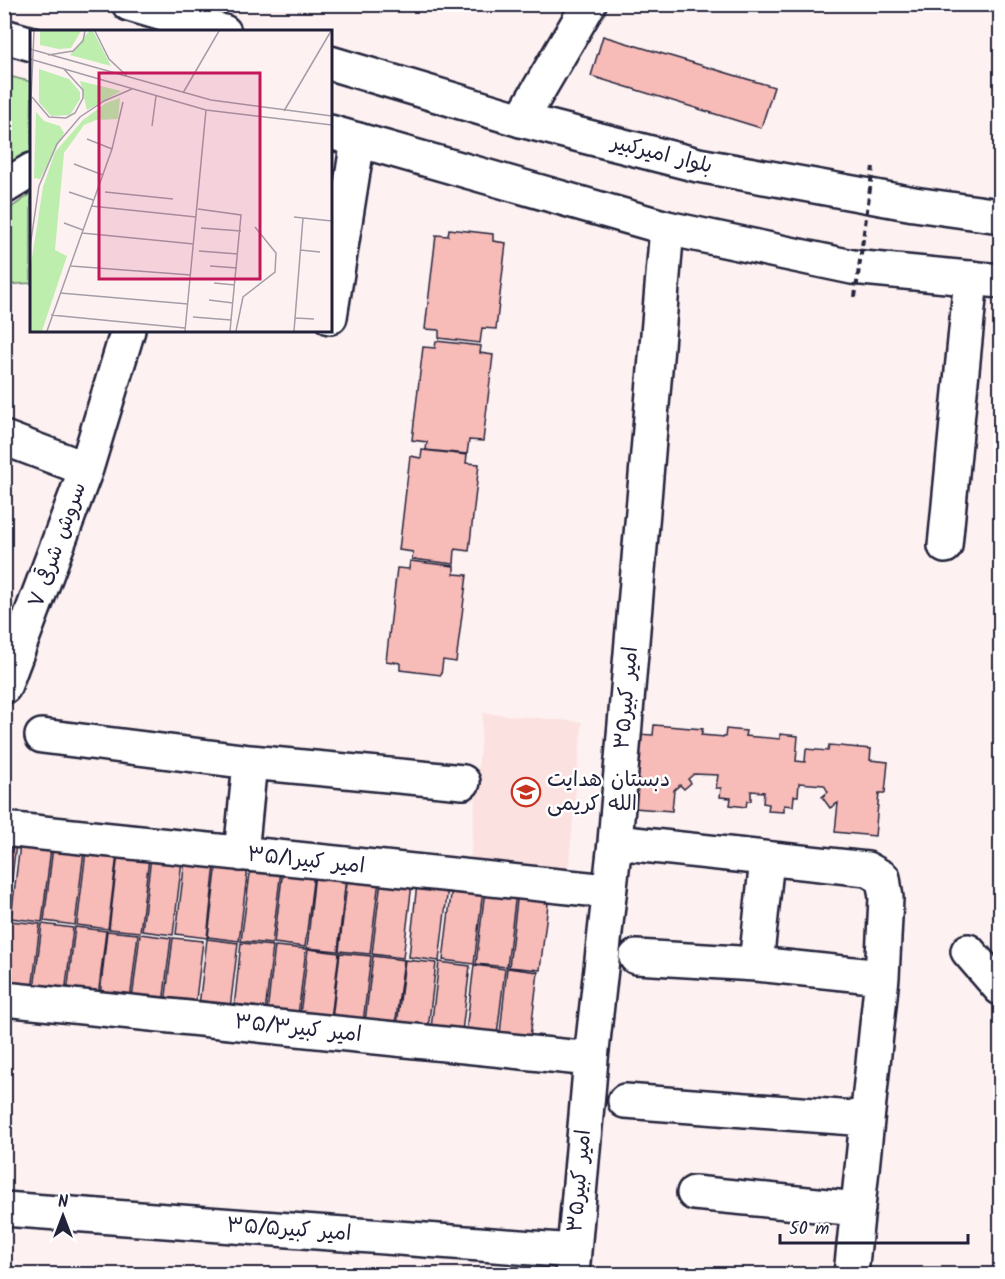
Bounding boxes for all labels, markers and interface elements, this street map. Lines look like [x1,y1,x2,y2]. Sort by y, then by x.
inset map [30,30,332,332]
street label: بلوار امیرکبیر [606,126,716,183]
street label: سروش شرقی ۷ [20,478,96,612]
street label: امیر کبیر۳۵ [606,645,648,751]
place label: دبستان هدایت الله کریمی [547,764,670,821]
school or university icon: دبستان هدایت الله کریمی [510,776,542,808]
street label: امیر کبیر۳۵/۱ [246,838,366,884]
street label: امیر کبیر۳۵/۳ [233,1006,363,1052]
street label: امیر کبیر۳۵ [559,1128,601,1234]
north arrow [33,1186,93,1246]
text: N [58,1190,68,1215]
scale bar [780,1207,968,1245]
street label: امیر کبیر۳۵/۵ [226,1209,352,1251]
text: 50 m [789,1215,829,1244]

